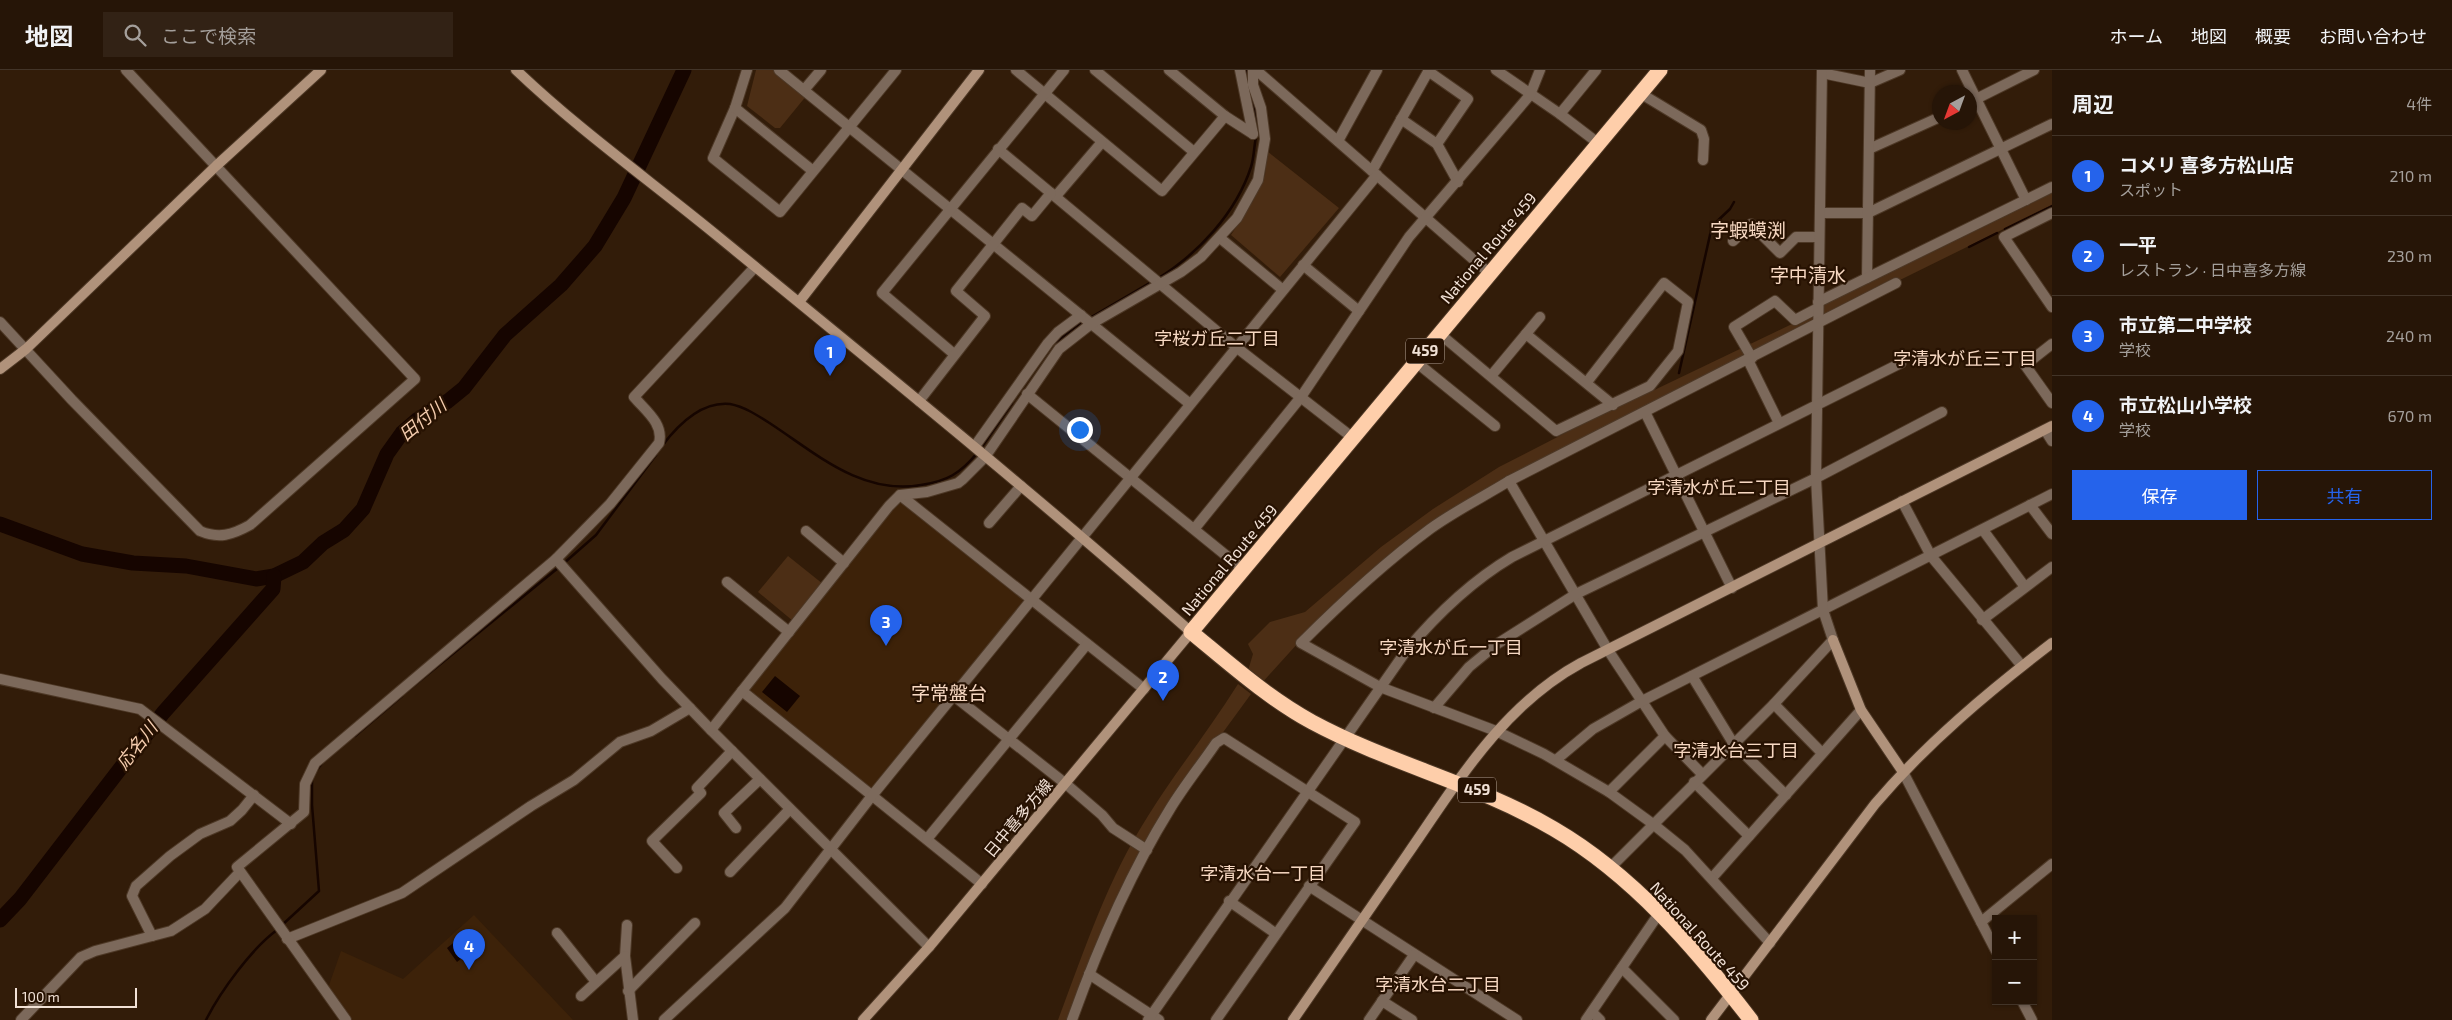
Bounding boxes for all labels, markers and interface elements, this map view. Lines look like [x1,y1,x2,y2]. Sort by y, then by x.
search box [103,12,453,57]
text: 地図 [25,21,73,50]
icon: search [121,21,149,49]
text: ここで検索 [161,24,256,47]
text: ホーム [2110,25,2163,47]
text: 地図 [2191,25,2227,47]
text: 概要 [2255,25,2291,47]
text: お問い合わせ [2319,25,2427,47]
north arrow [1932,85,1977,130]
text: 周辺 [2072,91,2114,116]
text: 4件 [2406,94,2432,113]
text: コメリ 喜多方松山店 [2119,153,2294,176]
text: 1 [2085,166,2091,185]
text: 210 m [2389,166,2432,185]
text: スポット [2119,180,2183,199]
street label: National Route 459 [1436,188,1540,307]
district label: 字蝦蟆渕 [1710,218,1786,241]
text: 一平 [2119,233,2157,256]
text: 2 [2083,246,2093,265]
text: 230 m [2387,246,2432,265]
text: レストラン · 日中喜多方線 [2119,260,2306,279]
district label: 字中清水 [1770,263,1846,286]
text: 市立第二中学校 [2119,313,2252,336]
text: 3 [2083,326,2093,345]
text: 240 m [2386,326,2432,345]
district label: 字桜ガ丘二丁目 [1154,327,1280,349]
pin: 1 [814,335,846,376]
road number: 459 [1406,338,1444,364]
text: 学校 [2119,340,2151,359]
district label: 字清水が丘三丁目 [1893,347,2037,369]
water label: 田付川 [394,392,452,445]
text: 市立松山小学校 [2119,393,2252,416]
text: 4 [2083,406,2093,425]
text: 670 m [2387,406,2432,425]
your location [1067,417,1093,443]
text: 学校 [2119,420,2151,439]
button: 保存 [2072,470,2247,520]
button: 共有 [2257,470,2432,520]
district label: 字清水が丘二丁目 [1647,476,1791,498]
street label: National Route 459 [1177,500,1281,619]
pin: 3 [870,605,902,646]
district label: 字清水が丘一丁目 [1379,636,1523,658]
pin: 2 [1147,660,1179,701]
district label: 字常盤台 [911,681,987,704]
water label: 応名川 [111,716,163,773]
district label: 字清水台三丁目 [1673,739,1799,761]
street label: 日中喜多方線 [979,775,1056,861]
road number: 459 [1458,778,1496,802]
district label: 字清水台一丁目 [1200,862,1326,884]
street label: National Route 459 [1647,878,1754,994]
map controls [1992,915,2037,1005]
button: + [1992,915,2037,960]
pin: 4 [453,929,485,970]
button: − [1992,960,2037,1005]
district label: 字清水台二丁目 [1375,973,1501,995]
scale bar [15,985,138,1008]
text: 100 m [22,988,60,1005]

